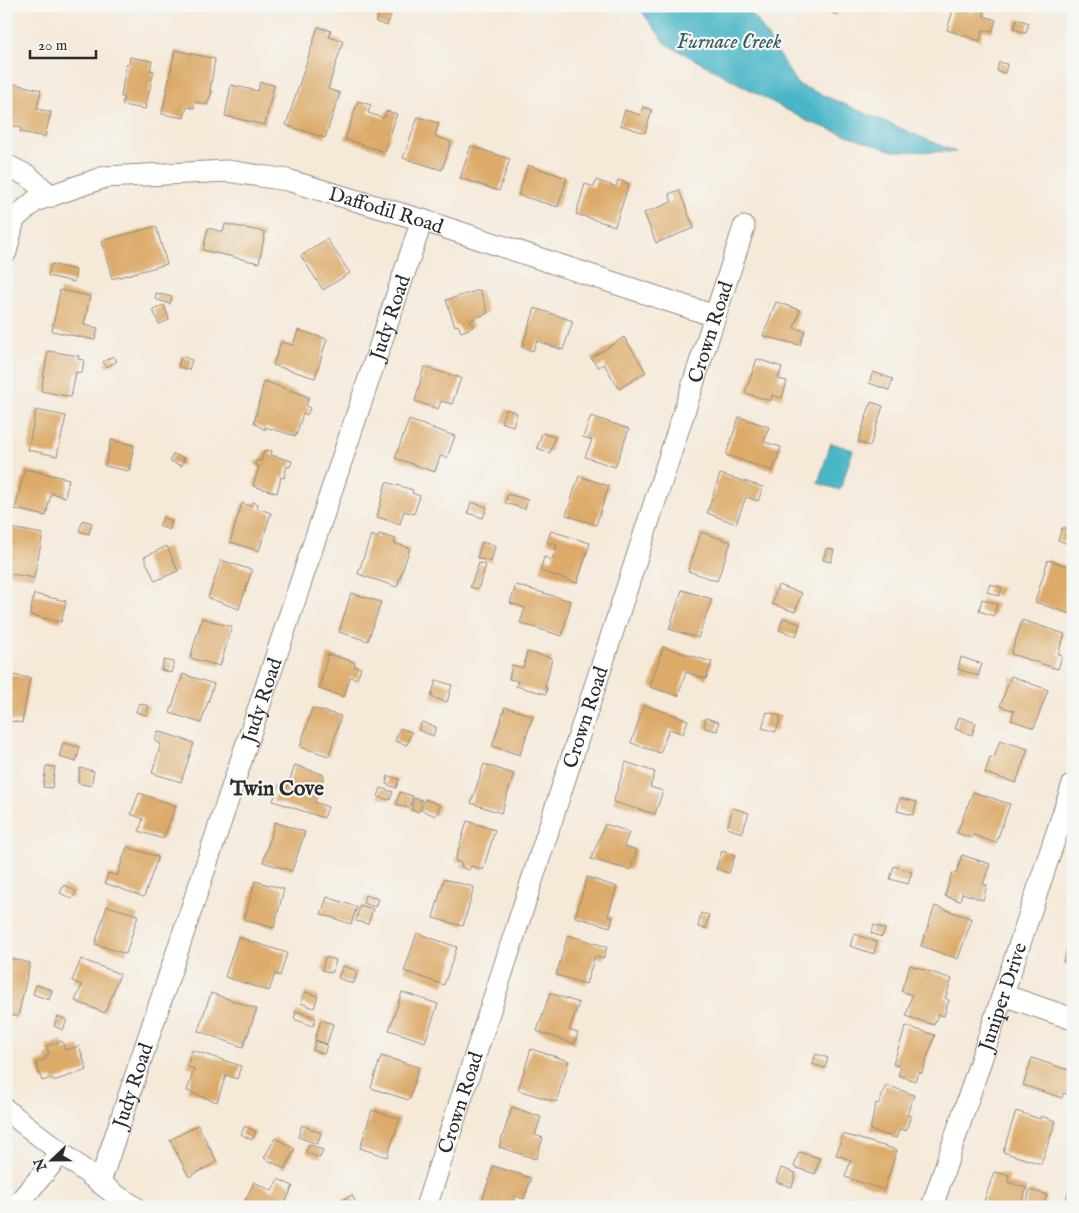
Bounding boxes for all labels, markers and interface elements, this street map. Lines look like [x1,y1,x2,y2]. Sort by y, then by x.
scale bar [30,28,96,60]
water label: Furnace Creek [677,29,782,56]
text: 20 m [38,36,68,55]
street label: Daffodil Road [325,182,447,240]
street label: Judy Road [364,272,417,365]
street label: Crown Road [683,278,740,386]
street label: Judy Road [236,655,289,748]
street label: Crown Road [558,663,615,772]
district label: Twin Cove [229,776,324,803]
street label: Juniper Drive [973,940,1033,1056]
street label: Judy Road [107,1040,160,1133]
street label: Crown Road [433,1048,490,1157]
north arrow [28,1136,78,1186]
text: N [30,1156,52,1174]

